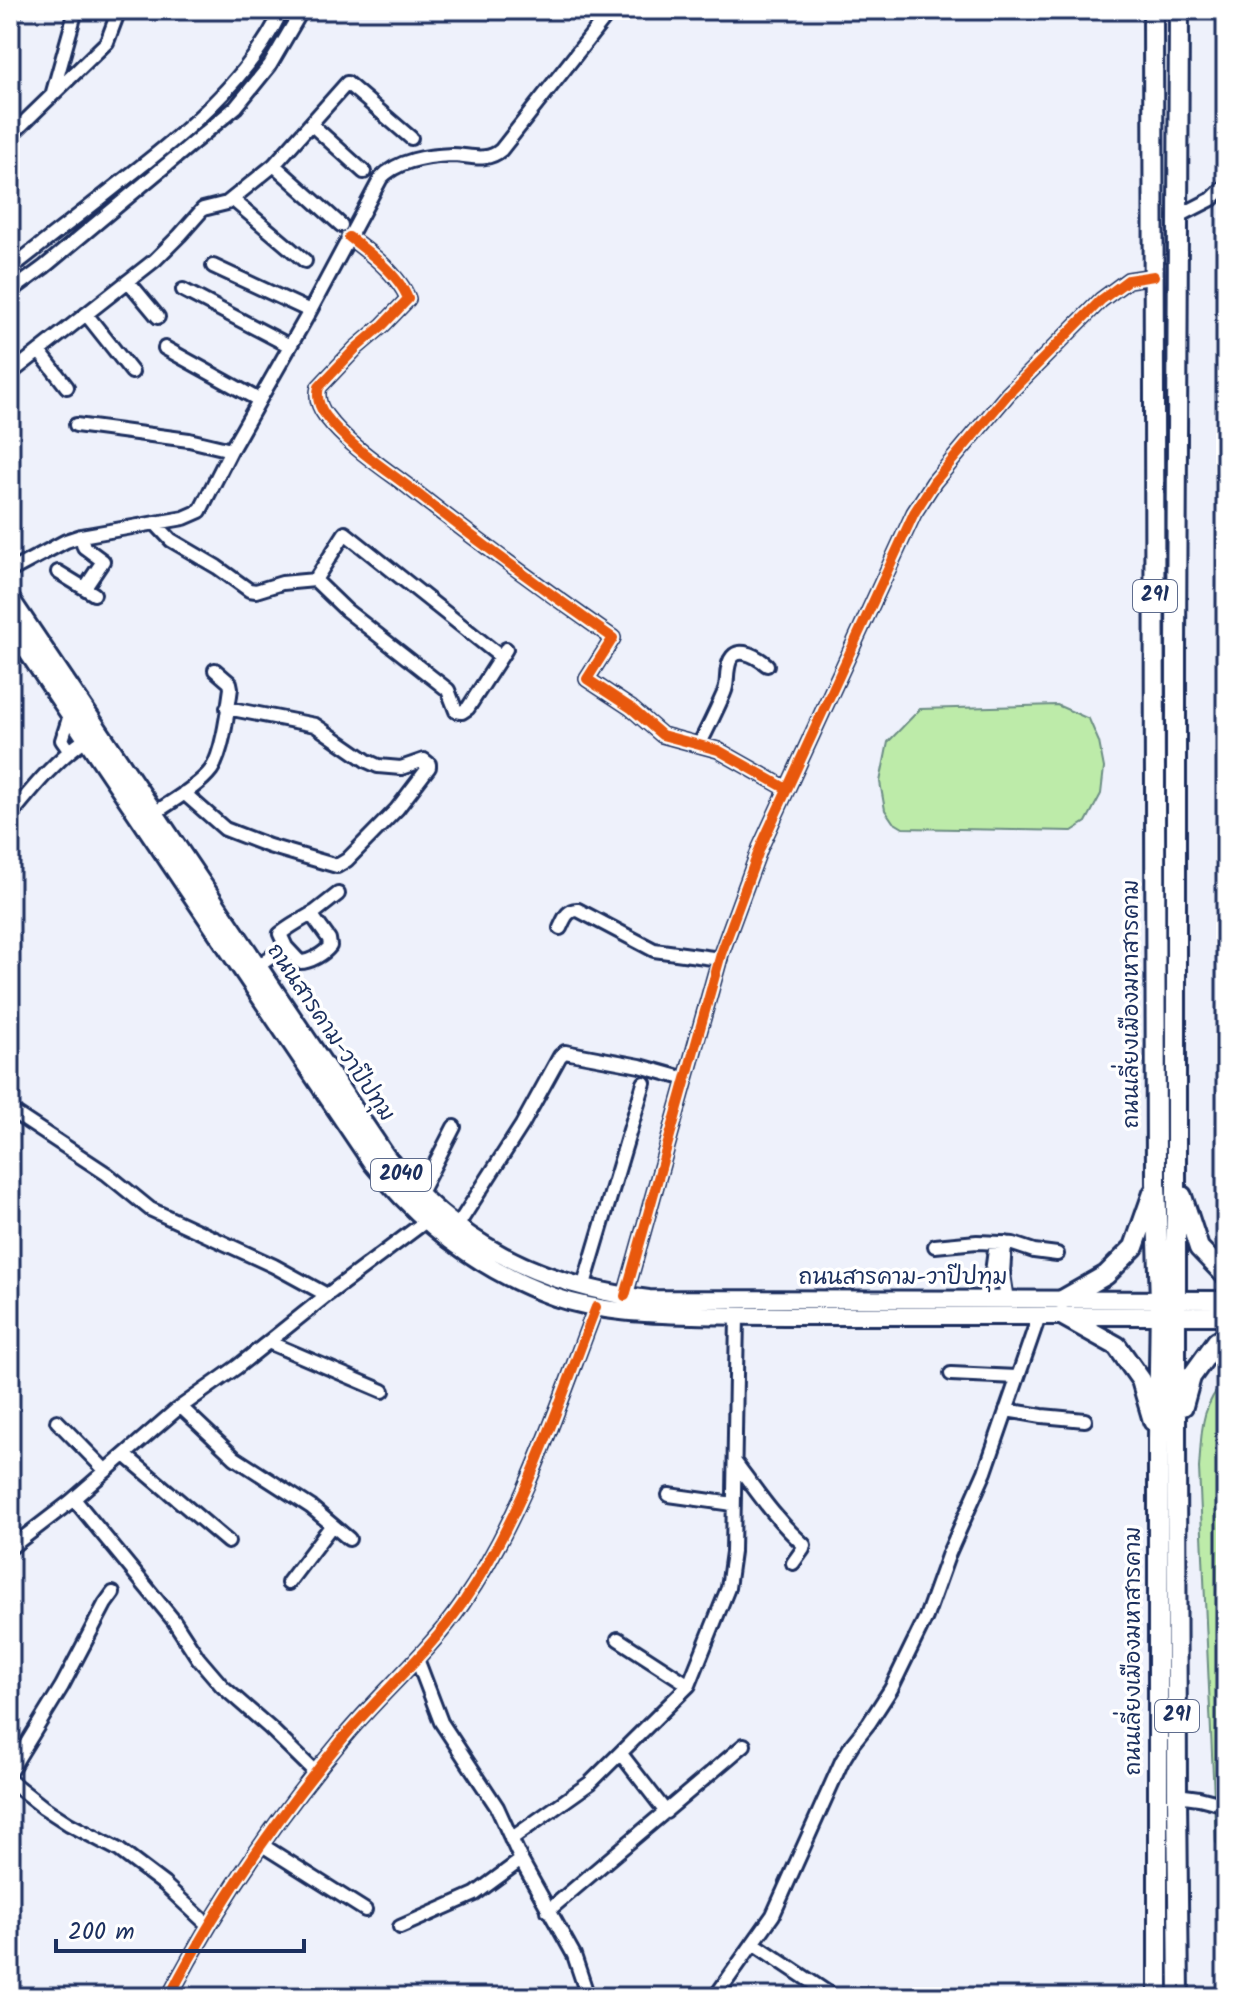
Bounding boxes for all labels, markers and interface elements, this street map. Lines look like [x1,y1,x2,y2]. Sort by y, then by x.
road number: 291 [1133,580,1177,612]
street label: ถนนเลี่ยงเมืองมหาสารคาม [1110,879,1150,1129]
street label: ถนนสารคาม-วาปีปทุม [257,937,403,1129]
road number: 2040 [371,1159,431,1191]
street label: ถนนสารคาม-วาปีปทุม [799,1261,1007,1296]
street label: ถนนเลี่ยงเมืองมหาสารคาม [1112,1526,1152,1776]
road number: 291 [1155,1700,1199,1732]
scale bar [56,1903,304,1953]
text: 200 m [68,1913,135,1952]

